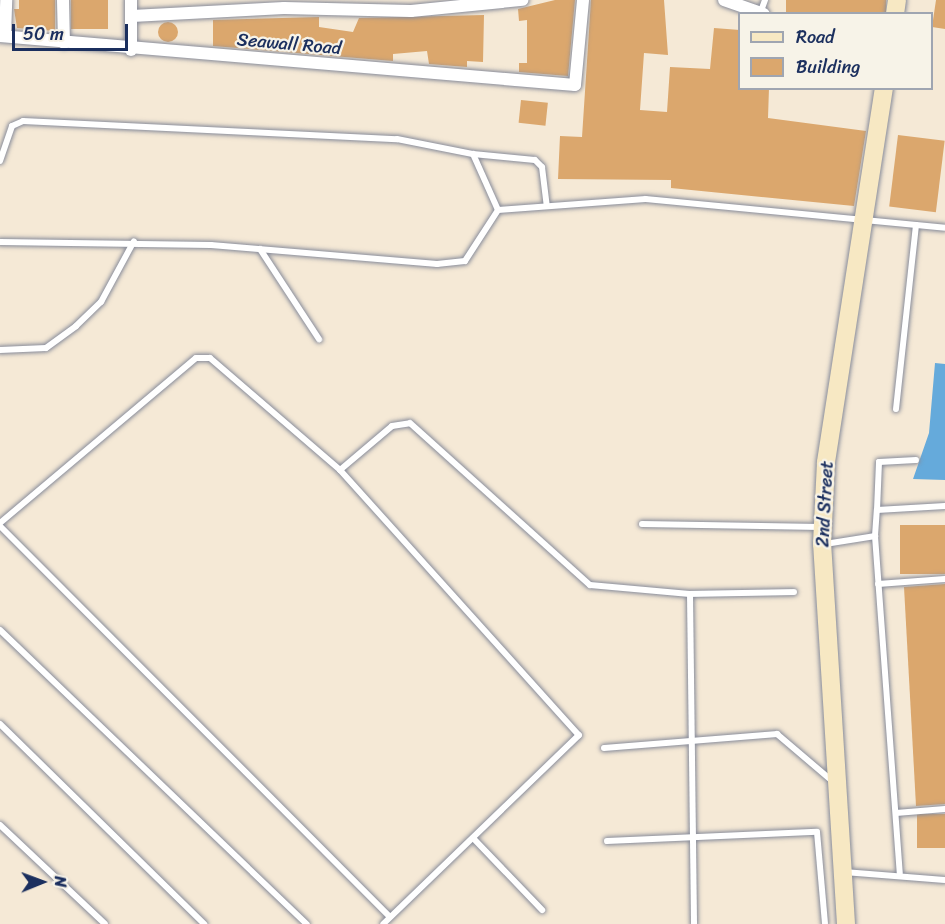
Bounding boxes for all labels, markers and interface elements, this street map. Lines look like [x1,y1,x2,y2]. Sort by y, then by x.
scale bar [15,12,130,50]
legend [738,12,933,90]
text: 50 m [23,18,64,50]
text: Road [796,21,835,53]
street label: Seawall Road [236,29,342,59]
text: Building [796,51,860,83]
street label: 2nd Street [812,460,838,548]
north arrow [12,852,72,912]
text: N [46,876,75,887]

